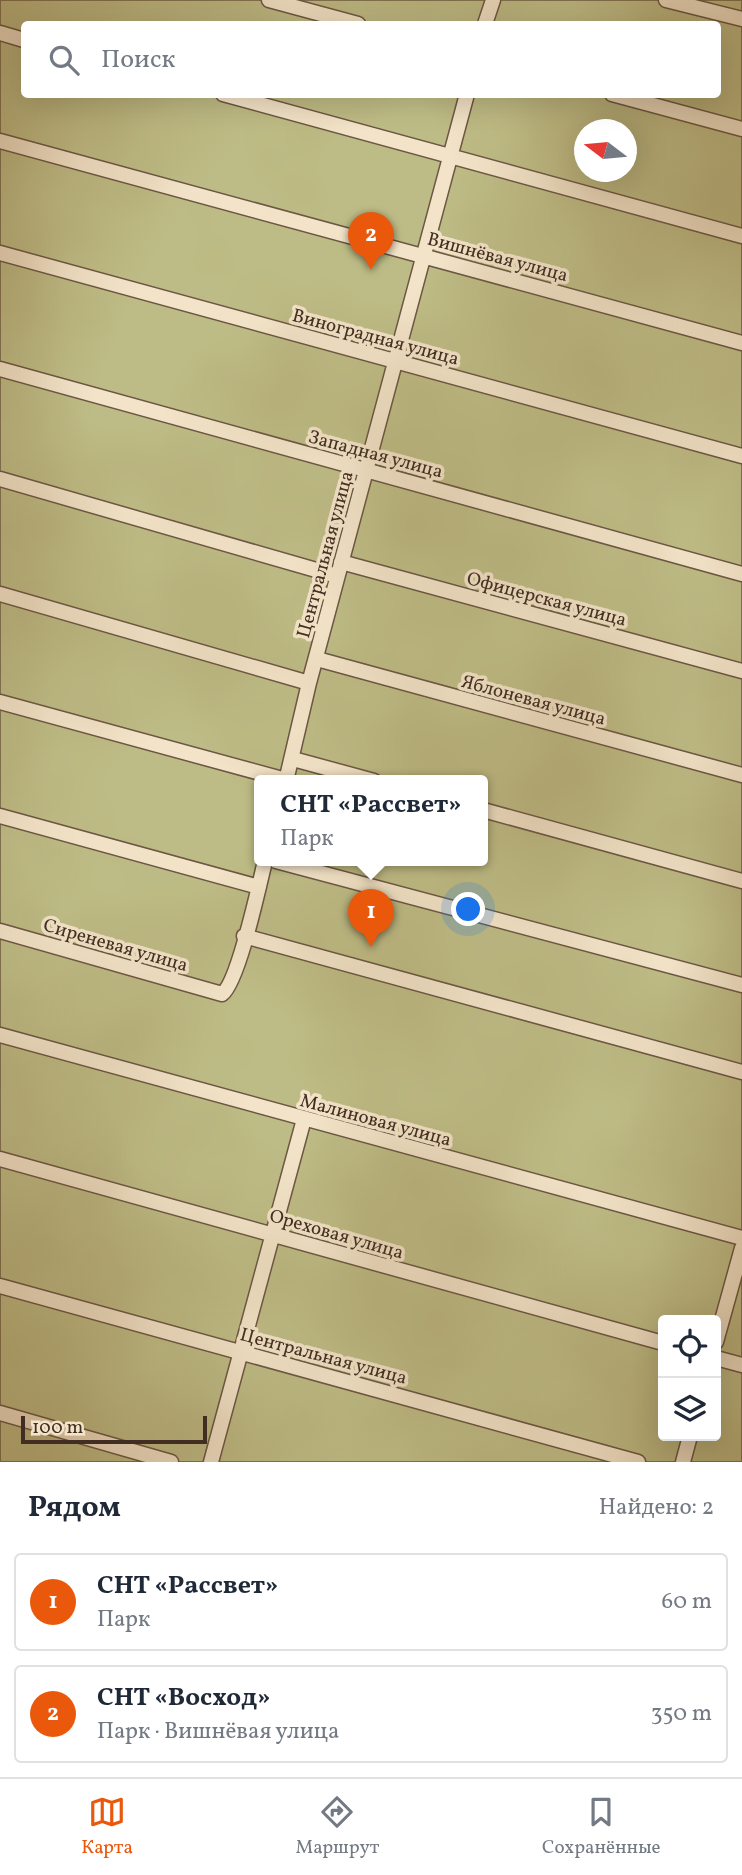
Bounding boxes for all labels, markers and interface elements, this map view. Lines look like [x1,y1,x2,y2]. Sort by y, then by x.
search box [21,21,721,98]
icon: search [45,41,83,79]
text: Поиск [101,42,175,78]
north arrow [574,119,637,182]
pin: 2 [348,212,394,270]
street label: Вишнёвая улица [424,227,571,289]
street label: Виноградная улица [289,303,462,373]
street label: Западная улица [305,424,446,485]
street label: Центральная улица [291,468,361,641]
street label: Офицерская улица [464,566,629,634]
street label: Яблоневая улица [458,669,609,733]
popup [254,775,488,866]
text: СНТ «Рассвет» [280,787,462,823]
text: Парк [280,823,334,855]
pin: 1 [348,889,394,947]
your location [451,892,485,926]
street label: Сиреневая улица [40,913,191,979]
street label: Малиновая улица [297,1088,454,1154]
street label: Ореховая улица [266,1203,407,1267]
map controls [658,1315,721,1441]
button: locate [658,1315,721,1378]
street label: Центральная улица [237,1322,410,1392]
button: layers [658,1378,721,1441]
scale bar [21,1413,206,1445]
text: 100 m [32,1415,83,1441]
text: Рядом [28,1487,121,1529]
text: Найдено: 2 [599,1492,714,1524]
text: СНТ «Рассвет» [97,1568,278,1604]
text: 1 [48,1586,58,1618]
text: 60 m [662,1586,712,1618]
text: Парк [97,1604,150,1636]
text: СНТ «Восход» [97,1680,271,1716]
text: 2 [47,1698,59,1730]
text: 350 m [651,1698,712,1730]
text: Парк · Вишнёвая улица [97,1716,339,1748]
tab: Карта [81,1793,133,1861]
tab: Маршрут [296,1793,379,1861]
tab: Сохранённые [542,1793,661,1861]

